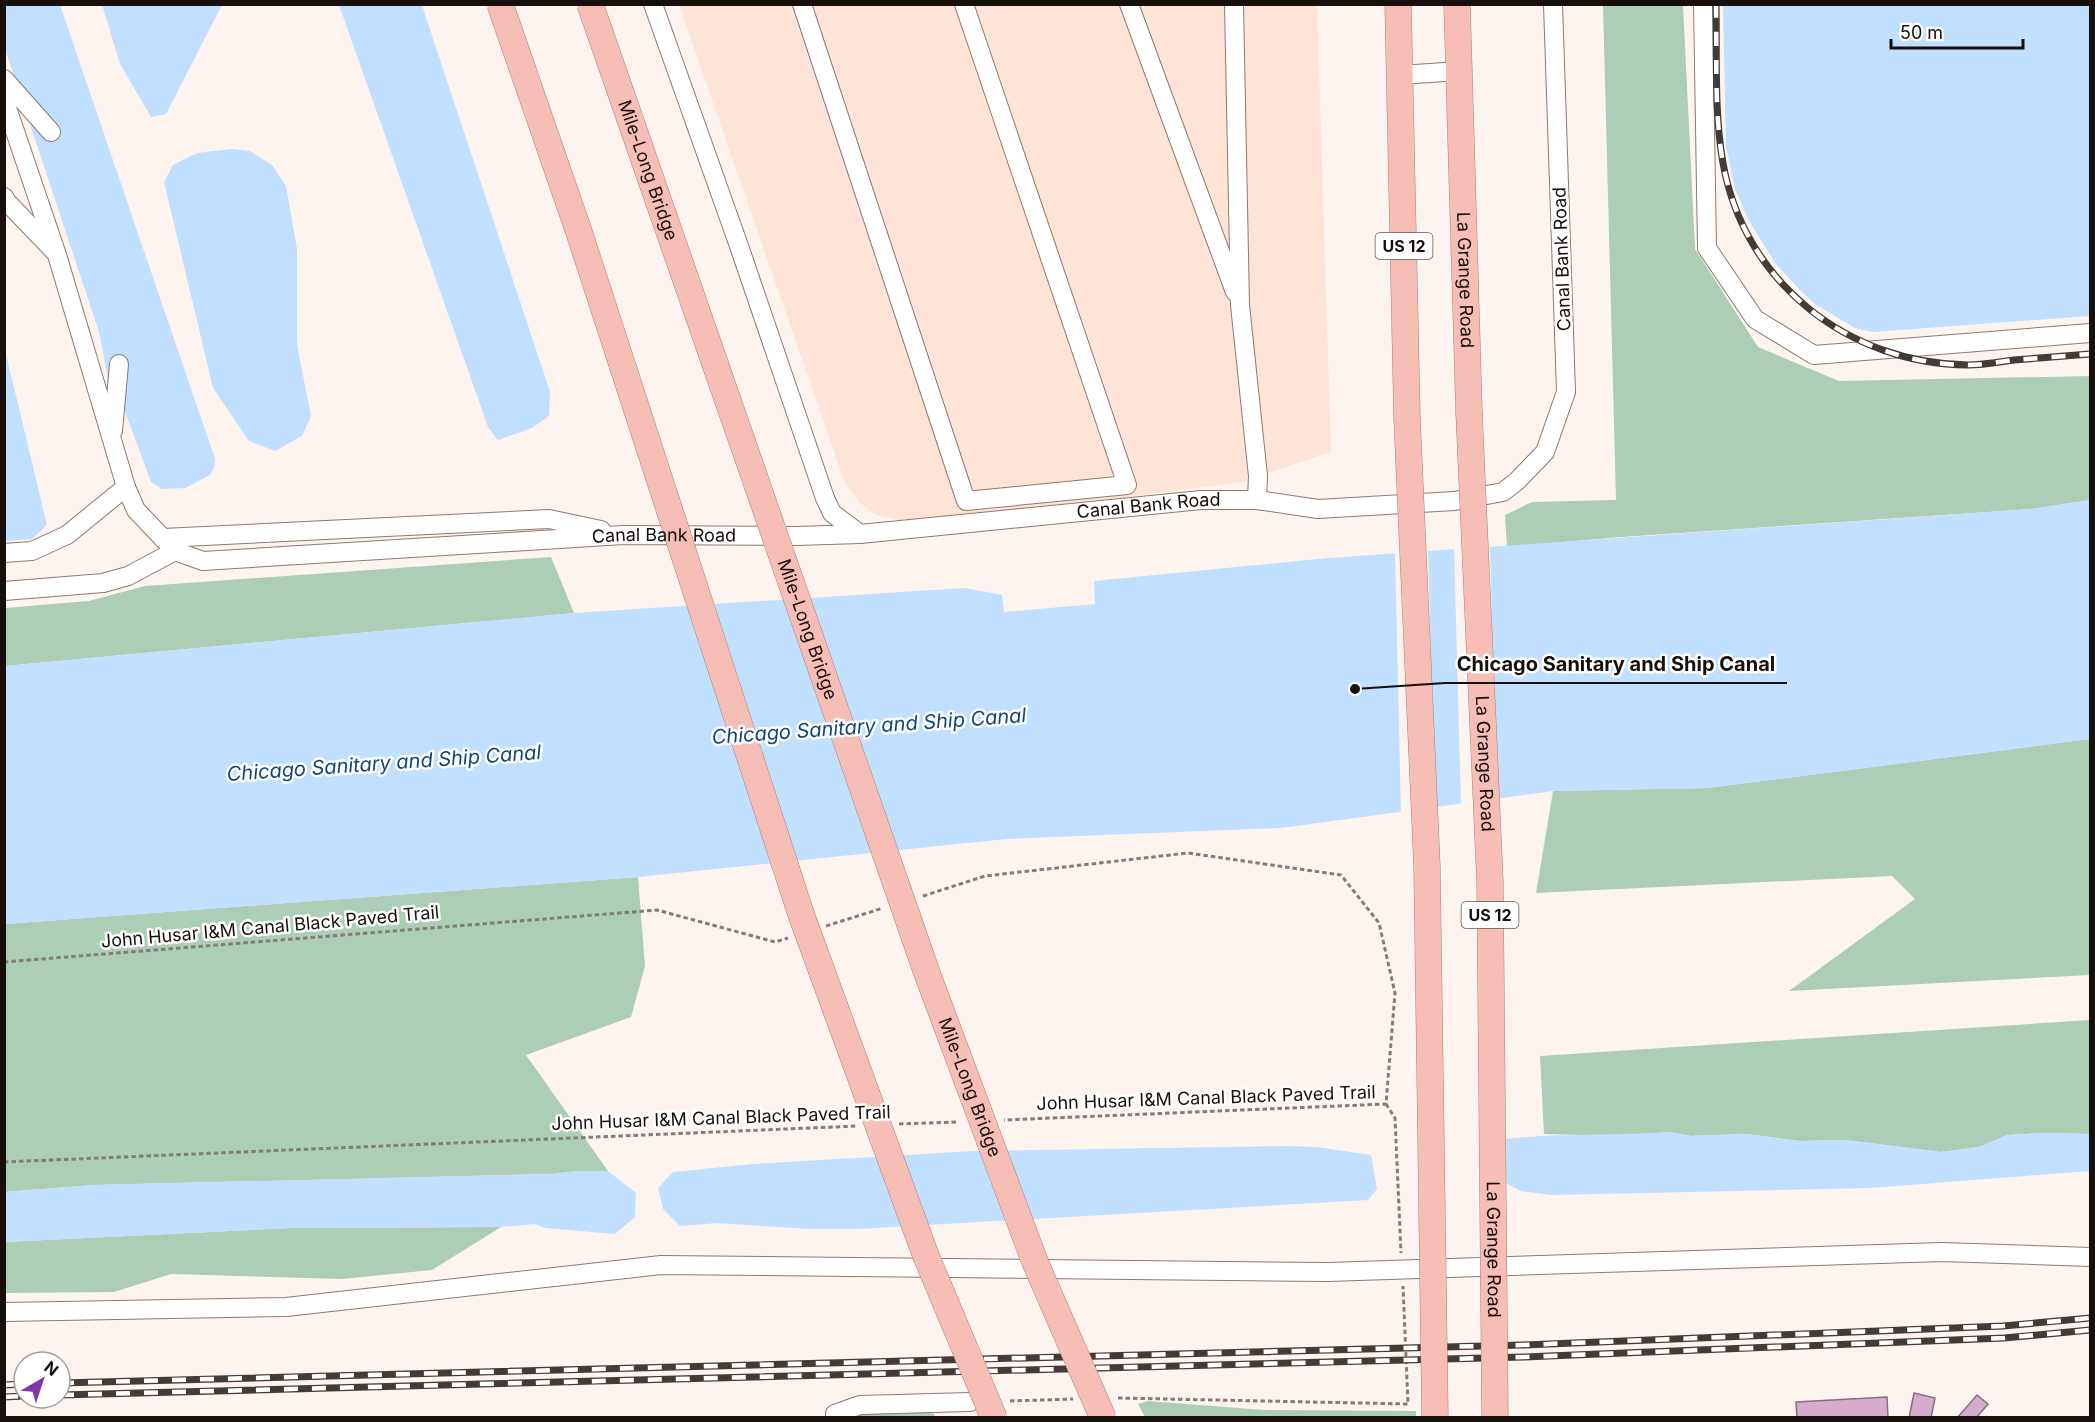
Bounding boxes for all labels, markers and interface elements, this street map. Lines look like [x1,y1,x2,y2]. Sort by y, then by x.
scale bar [1891,12,2023,50]
text: 50 m [1900,22,1943,43]
street label: Mile-Long Bridge [614,97,682,243]
street label: Canal Bank Road [1548,187,1575,331]
street label: La Grange Road [1453,211,1478,348]
road number: US 12 [1376,233,1432,259]
street label: Canal Bank Road [1076,489,1220,522]
street label: Canal Bank Road [591,524,736,547]
street label: Mile-Long Bridge [774,556,842,702]
callout: Chicago Sanitary and Ship Canal [1445,645,1787,683]
text: Chicago Sanitary and Ship Canal [1457,652,1775,676]
street label: La Grange Road [1472,695,1499,832]
water label: Chicago Sanitary and Ship Canal [711,703,1027,749]
water label: Chicago Sanitary and Ship Canal [226,740,542,786]
street label: John Husar I&M Canal Black Paved Trail [100,901,440,952]
road number: US 12 [1462,902,1518,928]
street label: Mile-Long Bridge [934,1015,1006,1160]
street label: John Husar I&M Canal Black Paved Trail [1036,1081,1376,1114]
street label: John Husar I&M Canal Black Paved Trail [551,1101,891,1134]
street label: La Grange Road [1483,1181,1505,1318]
north arrow [12,1350,72,1410]
text: N [40,1357,62,1380]

